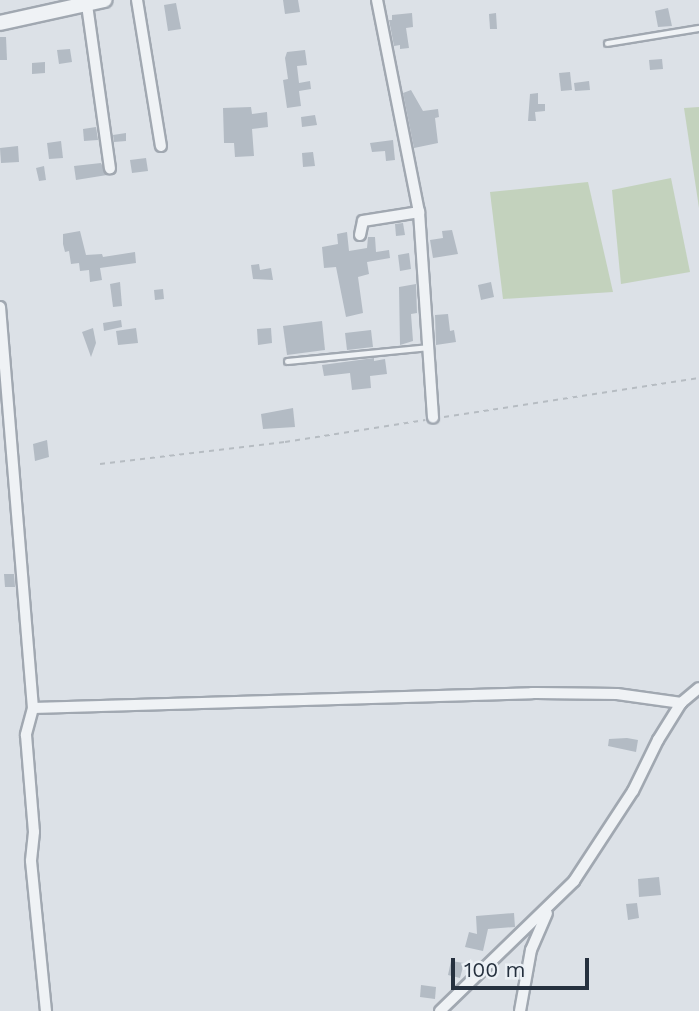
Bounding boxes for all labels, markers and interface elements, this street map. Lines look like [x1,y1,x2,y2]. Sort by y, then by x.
scale bar [454,944,592,988]
text: 100 m [464,957,526,982]

